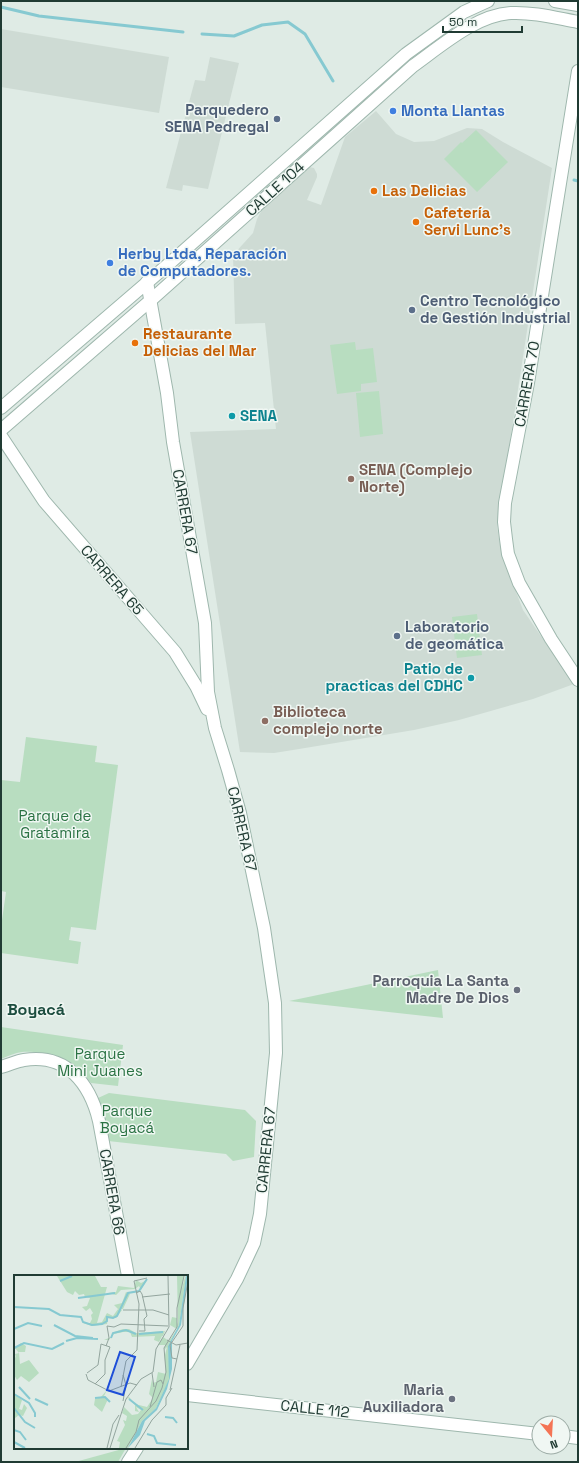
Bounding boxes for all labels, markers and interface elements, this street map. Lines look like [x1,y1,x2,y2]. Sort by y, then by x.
scale bar [443,8,522,34]
text: 50 m [449,14,477,30]
place label: Parquedero SENA Pedregal [165,100,269,136]
place label: Monta Llantas [401,101,505,120]
marker: Monta Llantas [388,106,398,116]
marker: Parquedero SENA Pedregal [272,114,282,124]
street label: CALLE 104 [241,157,308,220]
place label: Las Delicias [382,181,466,200]
marker: Las Delicias [369,186,379,196]
place label: Cafetería Servi Lunc's [424,203,511,239]
marker: Cafetería Servi Lunc's [411,217,421,227]
place label: Herby Ltda, Reparación de Computadores. [118,244,287,280]
marker: Herby Ltda, Reparación de Computadores. [105,258,115,268]
place label: Centro Tecnológico de Gestión Industrial [420,291,571,327]
marker: Centro Tecnológico de Gestión Industrial [407,305,417,315]
place label: Restaurante Delicias del Mar [143,324,257,360]
marker: Restaurante Delicias del Mar [130,338,140,348]
street label: CARRERA 70 [510,339,543,428]
place label: SENA [240,406,277,425]
marker: SENA [227,411,237,421]
place label: SENA (Complejo Norte) [359,460,472,496]
street label: CARRERA 67 [169,468,202,556]
marker: SENA (Complejo Norte) [346,474,356,484]
street label: CARRERA 65 [77,541,148,619]
place label: Laboratorio de geomática [405,617,504,653]
marker: Laboratorio de geomática [392,631,402,641]
place label: Patio de practicas del CDHC [326,659,463,695]
marker: Patio de practicas del CDHC [466,673,476,683]
place label: Biblioteca complejo norte [273,702,383,738]
marker: Biblioteca complejo norte [260,716,270,726]
street label: CARRERA 67 [224,785,261,873]
park label: Parque de Gratamira [19,806,92,842]
place label: Parroquia La Santa Madre De Dios [372,971,509,1007]
marker: Parroquia La Santa Madre De Dios [512,985,522,995]
district label: Boyacá [7,999,65,1020]
park label: Parque Mini Juanes [57,1044,143,1080]
park label: Parque Boyacá [100,1101,155,1137]
street label: CARRERA 67 [252,1106,279,1194]
street label: CARRERA 66 [96,1147,129,1237]
inset map [14,1275,188,1449]
place label: Maria Auxiliadora [363,1380,444,1416]
marker: Maria Auxiliadora [447,1394,457,1404]
street label: CALLE 112 [280,1395,350,1422]
north arrow [531,1415,571,1455]
text: N [548,1437,560,1452]

